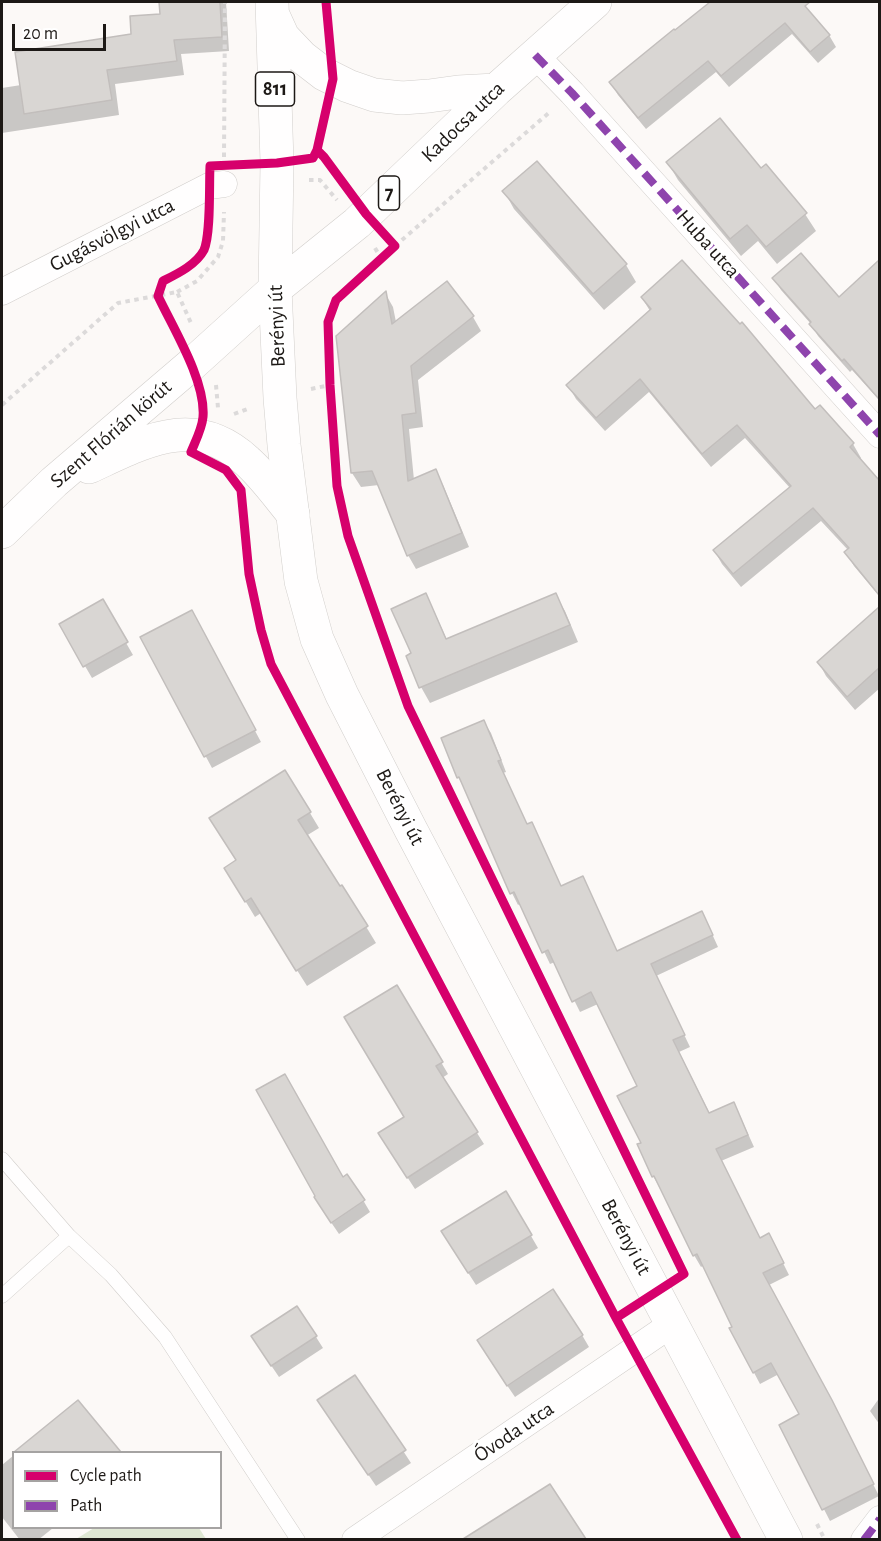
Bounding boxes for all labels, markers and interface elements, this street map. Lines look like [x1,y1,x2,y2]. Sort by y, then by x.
scale bar [15,12,110,50]
text: 20 m [23,25,58,43]
road number: 811 [256,72,294,106]
street label: Kadocsa utca [416,76,510,168]
road number: 7 [378,176,400,210]
street label: Gugásvölgyi utca [45,193,179,277]
street label: Huba utca [671,205,745,283]
street label: Berényi út [263,284,291,368]
street label: Szent Flórián körút [45,374,177,494]
street label: Berényi út [370,765,430,849]
street label: Berényi út [595,1195,657,1279]
street label: Óvoda utca [469,1396,559,1468]
legend [12,1451,222,1529]
text: Cycle path [70,1467,142,1485]
text: Path [70,1497,102,1515]

